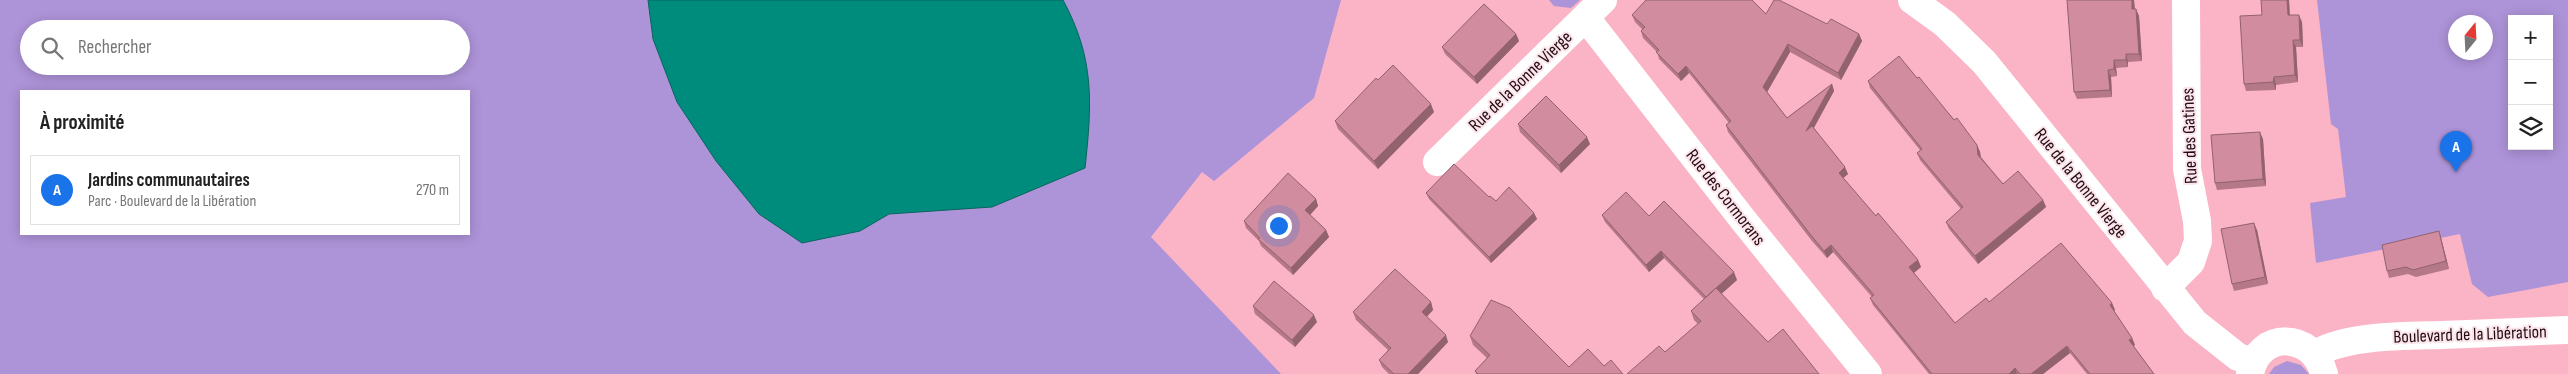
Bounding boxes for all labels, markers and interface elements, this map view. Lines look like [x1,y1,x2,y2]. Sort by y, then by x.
north arrow [2448,15,2493,60]
map controls [2508,15,2553,150]
button: + [2508,15,2553,60]
search box [20,20,470,75]
street label: Rue de la Bonne Vierge [1464,27,1576,136]
icon: search [38,34,66,62]
text: Rechercher [78,36,152,59]
button: − [2508,60,2553,105]
street label: Rue des Gatines [2177,88,2202,184]
button: layers [2508,105,2553,150]
text: À proximité [40,110,125,135]
street label: Rue de la Bonne Vierge [2030,124,2131,243]
pin: A [2440,131,2472,172]
street label: Rue des Cormorans [1682,145,1770,250]
text: Jardins communautaires [88,169,250,192]
text: A [53,181,61,200]
text: 270 m [416,181,449,200]
text: Parc · Boulevard de la Libération [88,192,256,211]
your location [1266,213,1292,239]
street label: Boulevard de la Libération [2393,321,2547,348]

